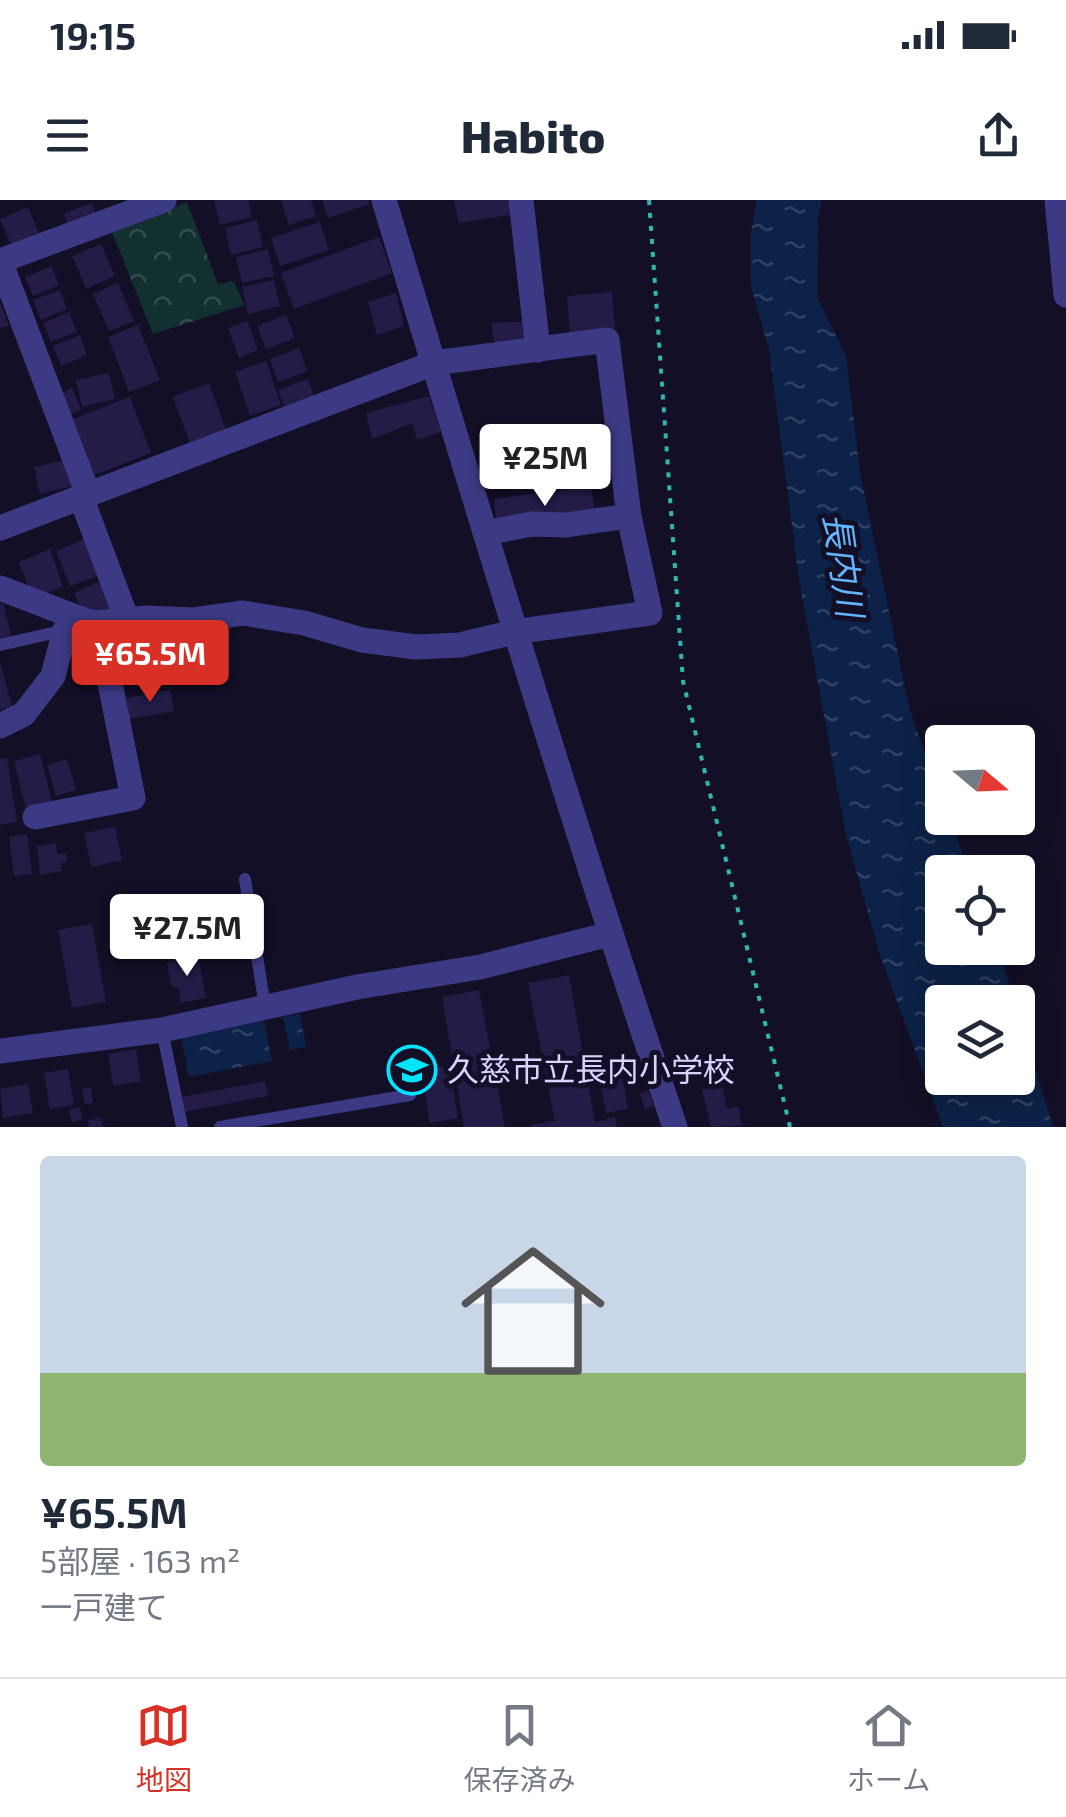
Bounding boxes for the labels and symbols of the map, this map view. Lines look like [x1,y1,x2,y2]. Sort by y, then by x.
pin: ¥25M [486,424,604,509]
water label: 長内川 [817,510,874,624]
pin: ¥65.5M [69,620,231,705]
north arrow [925,725,1035,835]
pin: ¥27.5M [106,894,268,979]
school or university icon: 久慈市立長内小学校 [386,1044,438,1096]
place label: 久慈市立長内小学校 [447,1049,735,1087]

